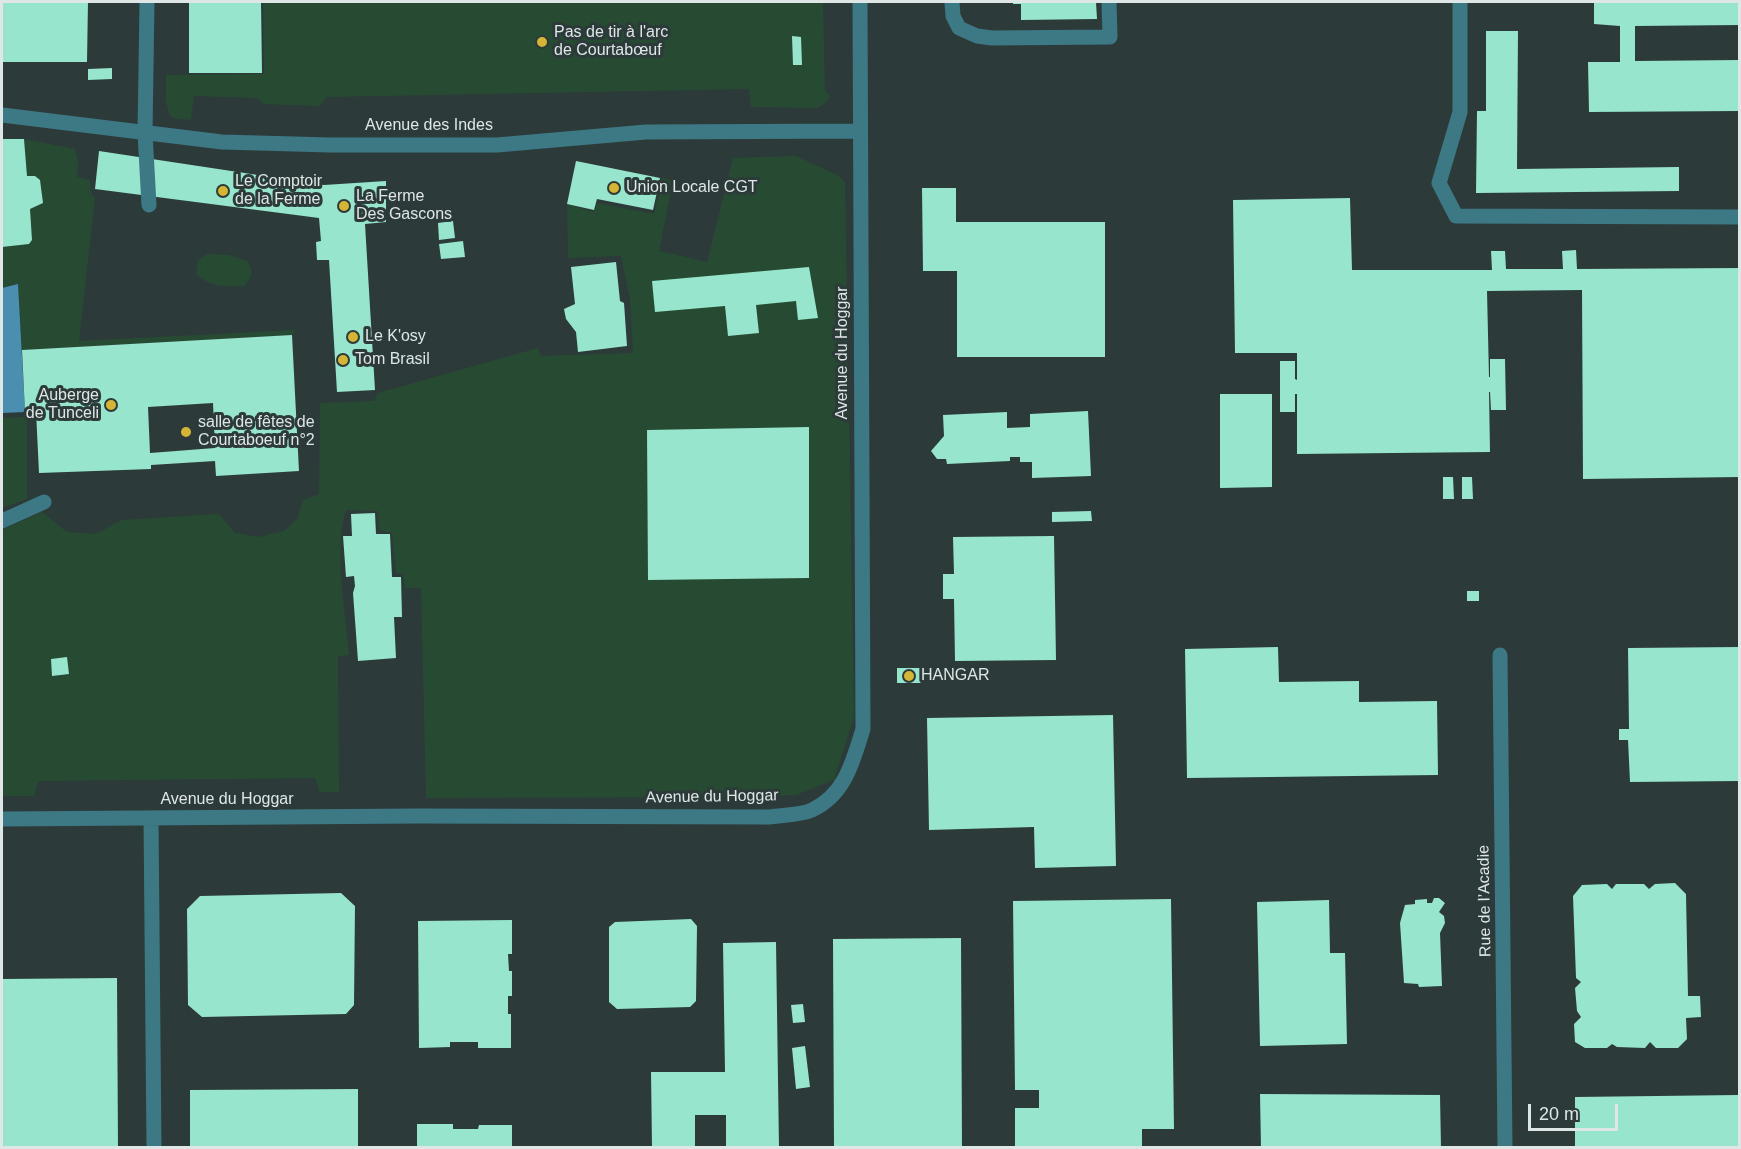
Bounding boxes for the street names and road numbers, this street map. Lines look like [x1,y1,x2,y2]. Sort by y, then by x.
street label: Avenue des Indes [365,116,493,136]
street label: Avenue du Hoggar [833,286,853,420]
street label: Avenue du Hoggar [645,786,779,808]
street label: Avenue du Hoggar [160,790,294,810]
street label: Rue de l’Acadie [1474,845,1496,957]

